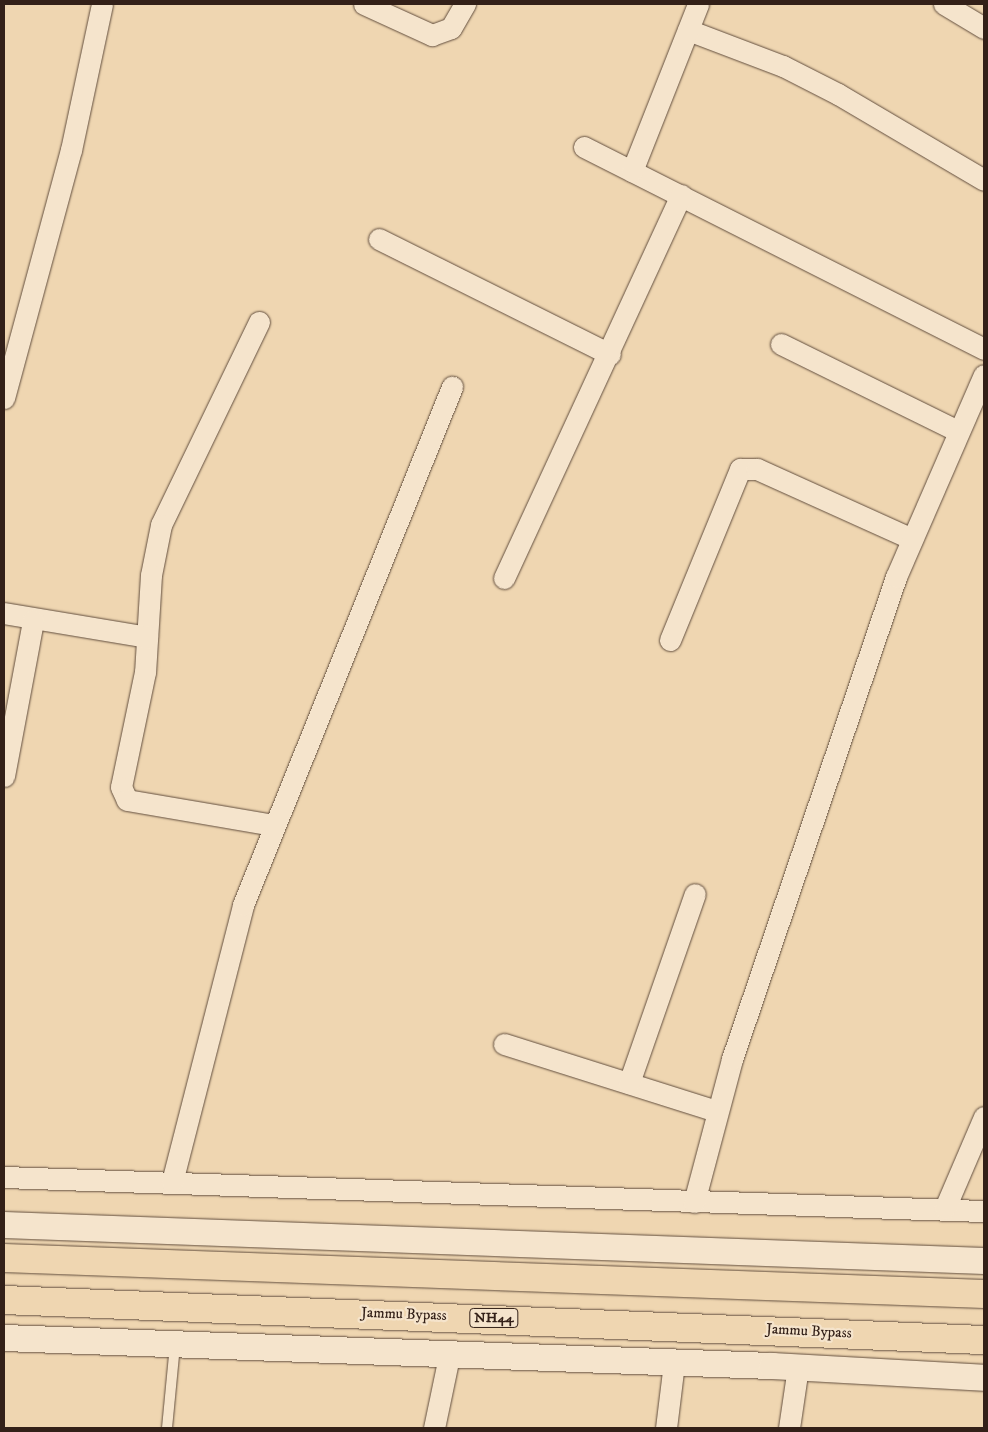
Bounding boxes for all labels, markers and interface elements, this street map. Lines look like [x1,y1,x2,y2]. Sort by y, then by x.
street label: Jammu Bypass [361,1304,447,1324]
road number: NH44 [469,1306,519,1330]
street label: Jammu Bypass [766,1320,852,1342]

